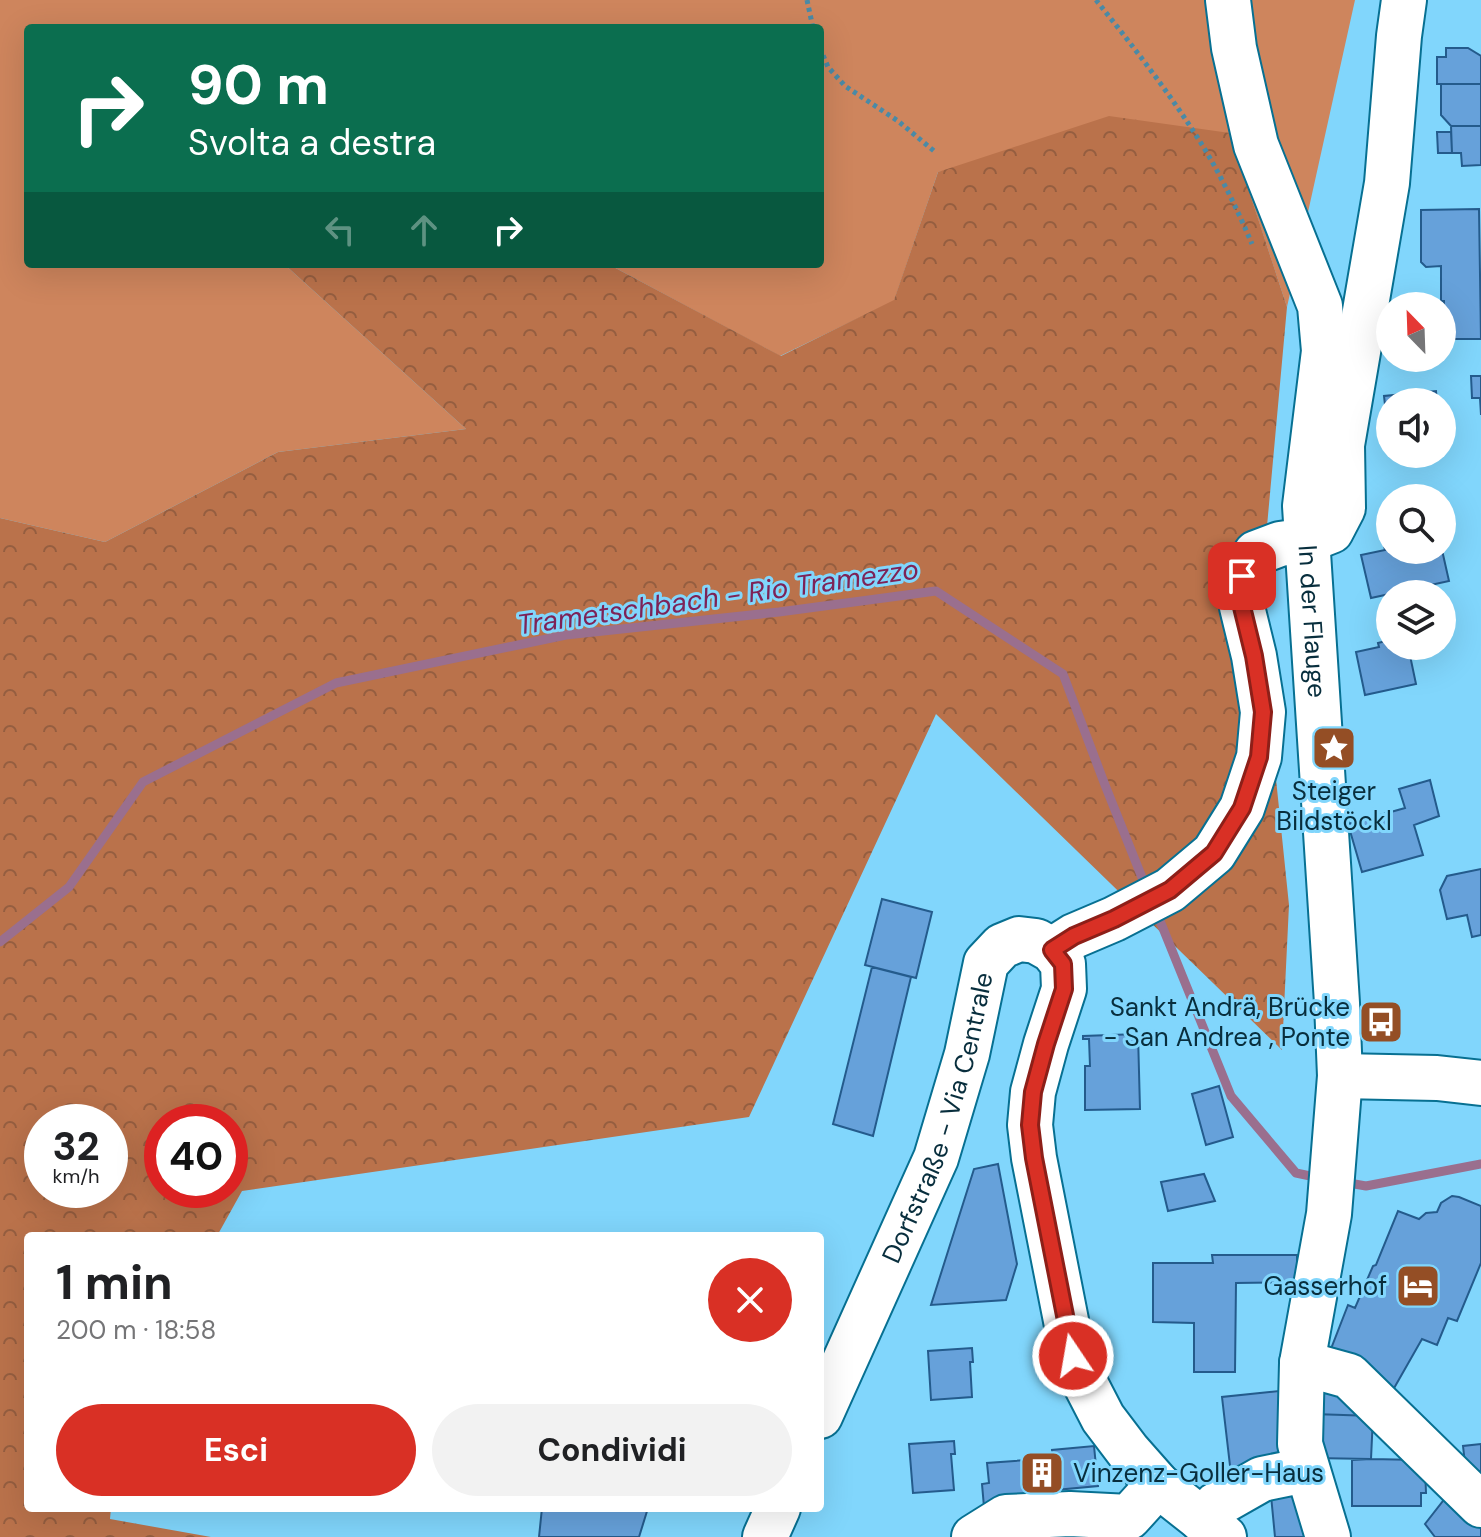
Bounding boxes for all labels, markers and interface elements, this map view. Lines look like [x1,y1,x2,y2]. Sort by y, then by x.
text: 90 m [188,48,329,121]
icon: right [56,56,160,160]
text: Svolta a destra [188,119,436,166]
icon: left [318,208,362,252]
icon: ahead [402,208,446,252]
icon: right [486,208,530,252]
north arrow [1376,292,1456,372]
map controls [1376,292,1456,660]
button: sound [1376,388,1456,468]
button: search [1376,484,1456,564]
pin [1208,542,1276,610]
street label: In der Flauge [1291,544,1334,699]
water label: Trametschbach - Rio Tramezzo [515,551,921,643]
icon: arrive [1220,554,1264,598]
button: layers [1376,580,1456,660]
place icon: Steiger Bildstöckl [1310,724,1358,772]
place label: Steiger Bildstöckl [1276,774,1392,838]
street label: Dorfstraße - Via Centrale [874,969,1001,1268]
place label: Sankt Andrä, Brücke - San Andrea , Ponte [1104,990,1350,1054]
bus stop icon: Sankt Andrä, Brücke - San Andrea , Ponte [1357,998,1405,1046]
speed limit sign: 40 [144,1104,248,1208]
text: 32 [52,1120,100,1172]
text: km/h [52,1163,100,1189]
text: 1 min [56,1251,173,1314]
button: close [708,1258,792,1342]
hotel icon: Gasserhof [1394,1262,1442,1310]
place label: Gasserhof [1263,1269,1387,1303]
text: 200 m · 18:58 [56,1313,216,1347]
position arrow [1031,1314,1115,1398]
button: Esci [56,1404,416,1496]
button: Condividi [432,1404,792,1496]
building icon: Vinzenz-Goller-Haus [1018,1449,1066,1497]
place label: Vinzenz-Goller-Haus [1073,1456,1324,1490]

